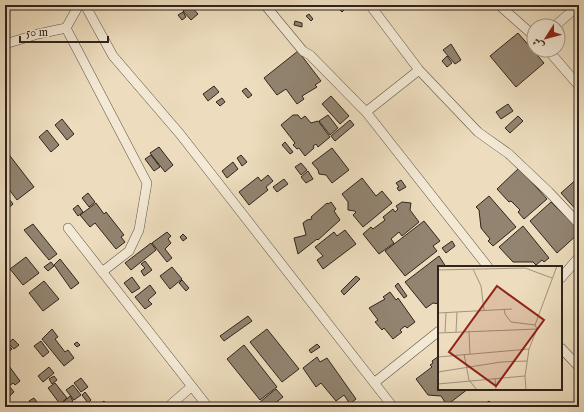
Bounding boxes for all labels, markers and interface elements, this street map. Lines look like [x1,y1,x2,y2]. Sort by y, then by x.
scale bar [20,18,108,44]
north arrow [526,18,566,58]
text: 50 m [26,25,48,40]
text: ش [530,35,548,52]
inset map [438,266,562,390]

